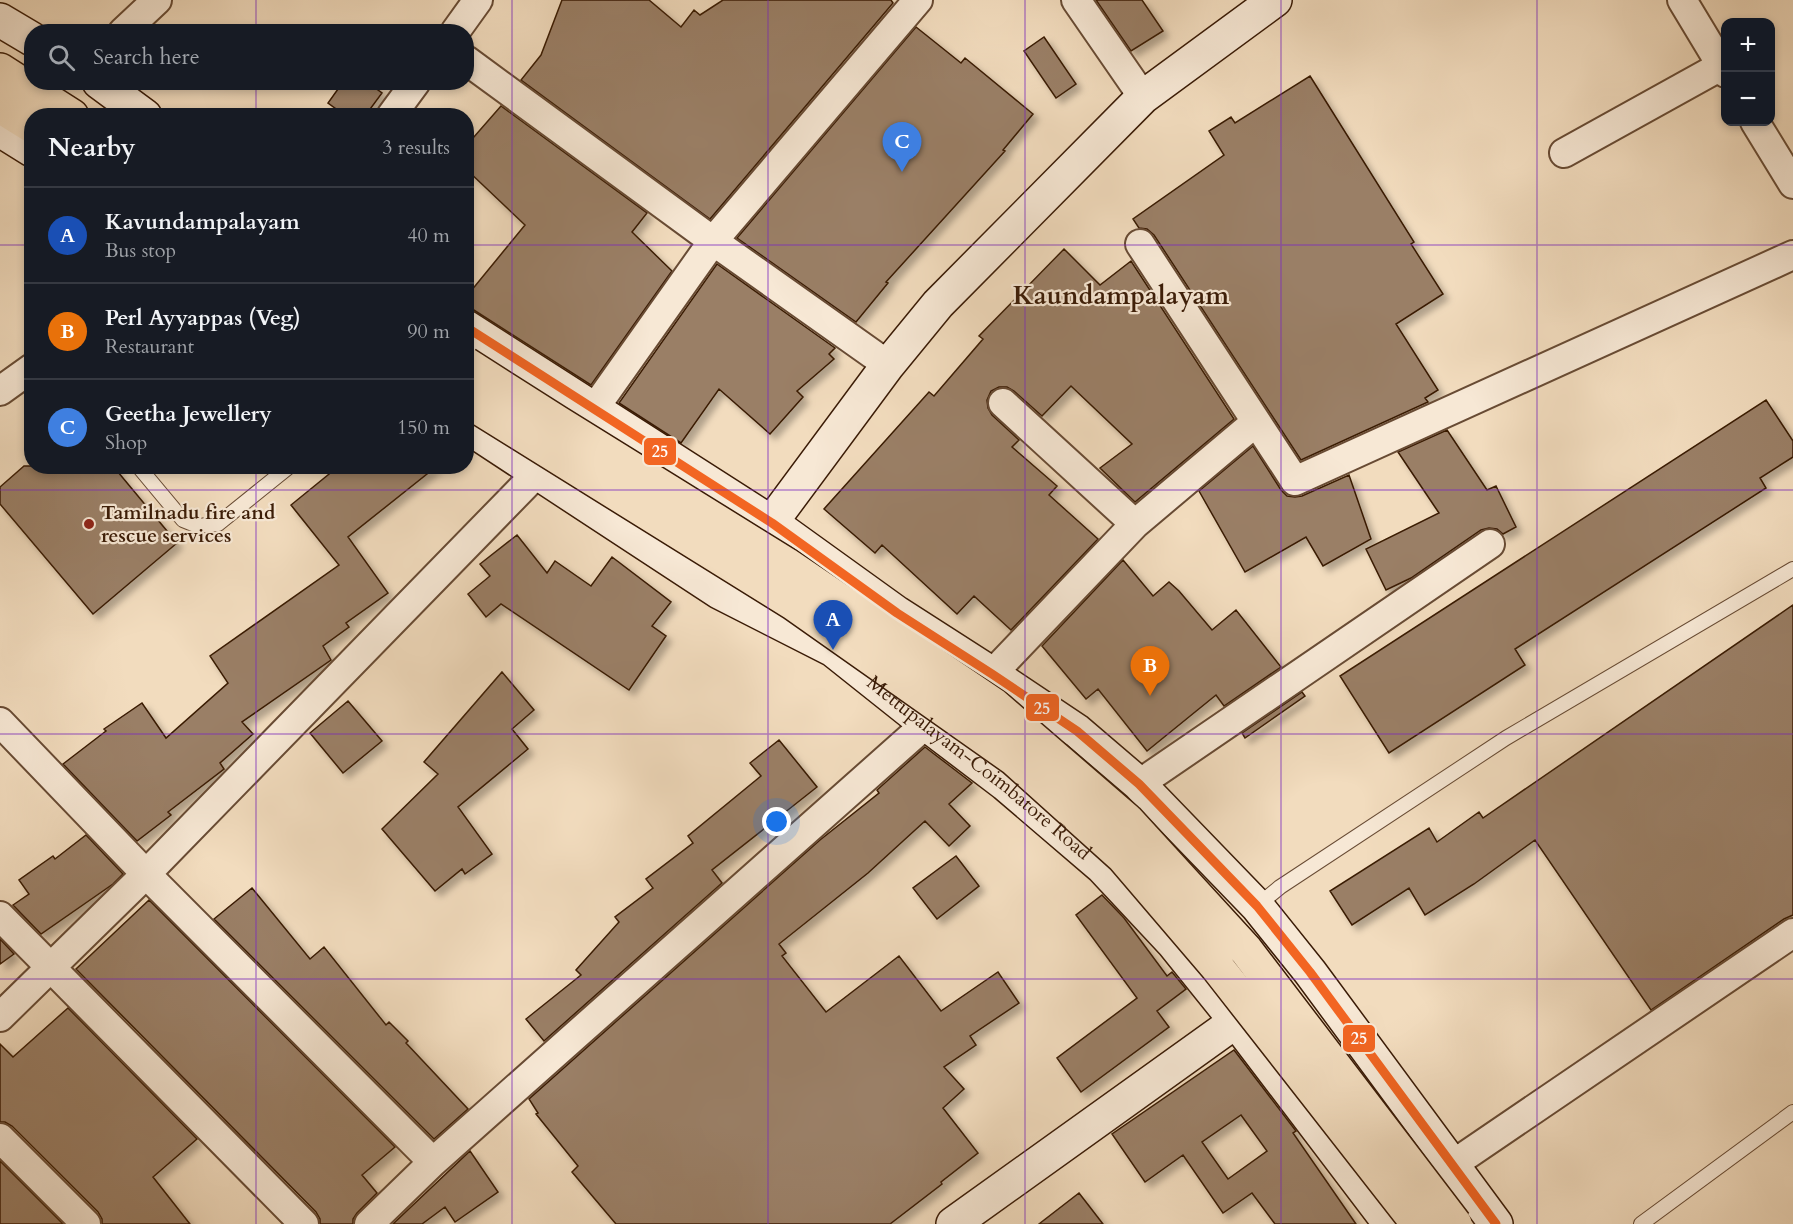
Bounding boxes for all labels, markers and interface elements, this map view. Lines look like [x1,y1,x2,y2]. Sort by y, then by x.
map controls [1721,18,1775,126]
button: + [1721,18,1775,72]
search box [24,24,474,90]
icon: search [45,41,78,74]
text: Search here [93,42,200,72]
button: − [1721,72,1775,126]
pin: C [882,122,922,172]
text: Nearby [48,130,136,165]
text: 3 results [382,134,450,161]
text: Kavundampalayam [105,207,300,237]
text: A [60,222,75,249]
text: 40 m [407,222,450,249]
text: Bus stop [105,237,176,264]
district label: Kaundampalayam [1013,278,1229,313]
text: Perl Ayyappas (Veg) [105,303,301,333]
text: B [60,318,75,345]
text: 90 m [407,318,450,345]
text: Restaurant [105,333,194,360]
text: Geetha Jewellery [105,399,272,429]
text: C [60,414,75,441]
text: 150 m [397,414,450,441]
text: Shop [105,429,147,456]
line badge: 25 [643,437,677,466]
text: 25 [652,441,668,463]
place label: Tamilnadu fire and rescue services [101,499,276,549]
marker: Tamilnadu fire and rescue services [82,517,96,531]
pin: A [814,600,852,650]
pin: B [1130,646,1170,696]
street label: Mettupalayam-Coimbatore Road [862,669,1097,866]
line badge: 25 [1025,693,1060,722]
text: 25 [1034,698,1050,720]
your location [762,807,791,836]
line badge: 25 [1342,1024,1376,1053]
text: 25 [1351,1028,1367,1050]

